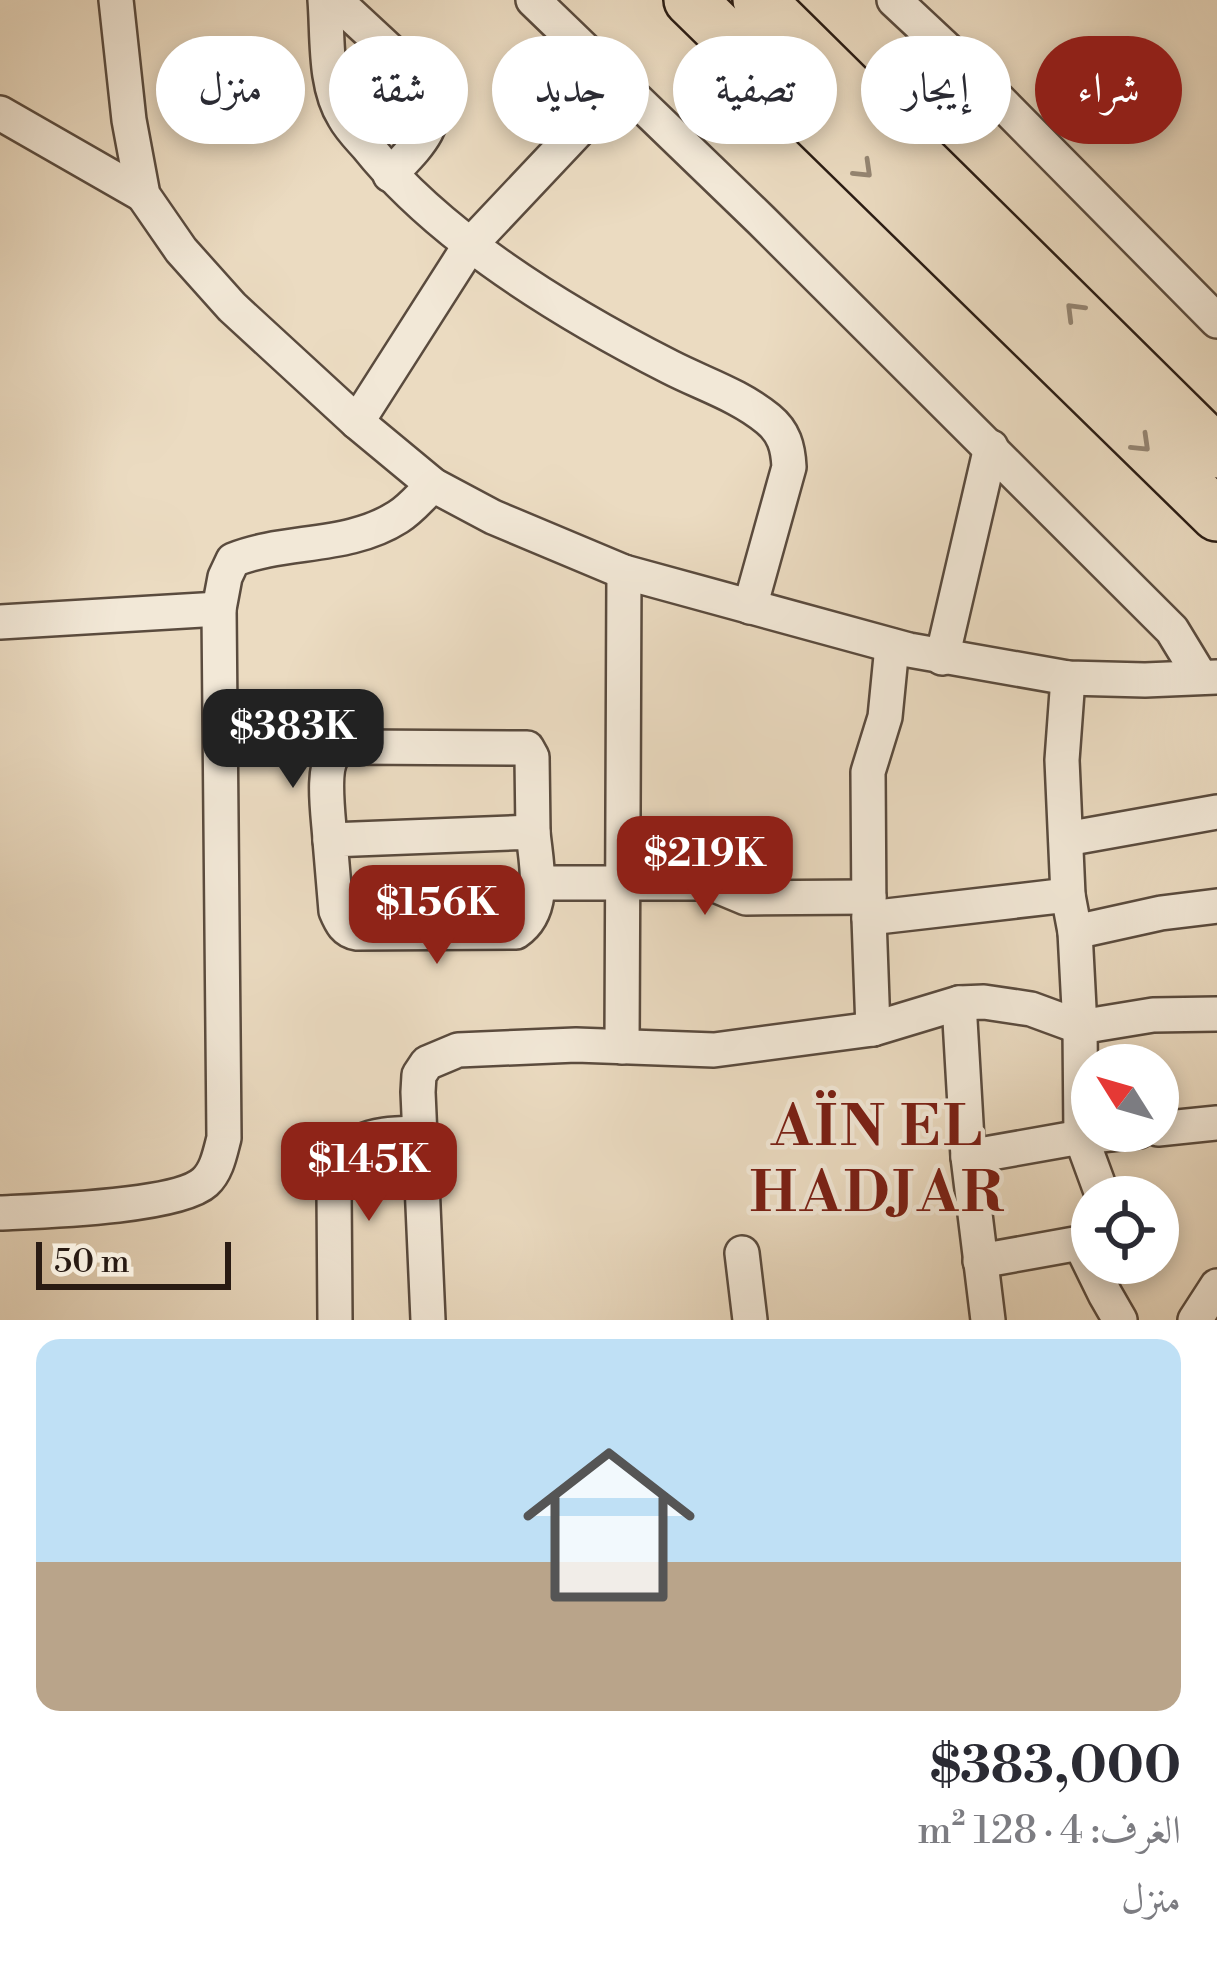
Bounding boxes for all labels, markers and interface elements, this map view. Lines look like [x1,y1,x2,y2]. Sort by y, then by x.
chip: منزل [156,36,305,144]
chip: شقة [329,36,468,144]
chip: جديد [492,36,649,144]
chip: تصفية [673,36,837,144]
chip: إيجار [861,36,1011,144]
chip: شراء [1035,36,1182,144]
one-way arrow [850,156,872,178]
one-way arrow [1066,303,1088,325]
one-way arrow [1128,429,1150,451]
pin: $383K [209,689,377,791]
text: $383K [230,703,356,752]
pin: $219K [621,816,789,918]
text: $219K [644,830,766,879]
pin: $156K [353,865,521,967]
text: $156K [376,879,498,928]
north arrow [1071,1044,1179,1152]
map controls [1071,1044,1179,1284]
district label: AÏN EL HADJAR [750,1090,1006,1230]
pin: $145K [285,1122,453,1224]
text: $145K [308,1136,430,1185]
button: locate [1071,1176,1179,1284]
scale bar [36,1236,231,1289]
text: 50 m [54,1242,130,1283]
icon: home [501,1417,717,1633]
text: $383,000 [930,1735,1181,1799]
text: الغرف: 4 · 128 m² [918,1807,1181,1856]
text: منزل [1121,1876,1181,1925]

